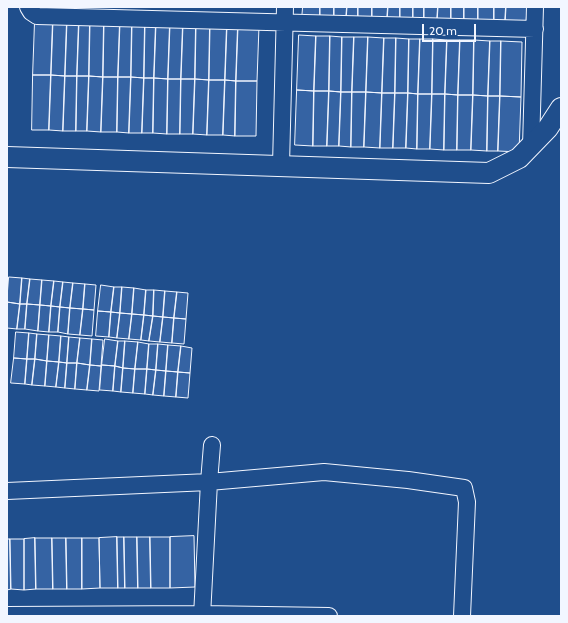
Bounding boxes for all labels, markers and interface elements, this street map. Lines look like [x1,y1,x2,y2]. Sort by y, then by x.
scale bar [424,16,478,42]
text: 20 m [429,23,457,38]

